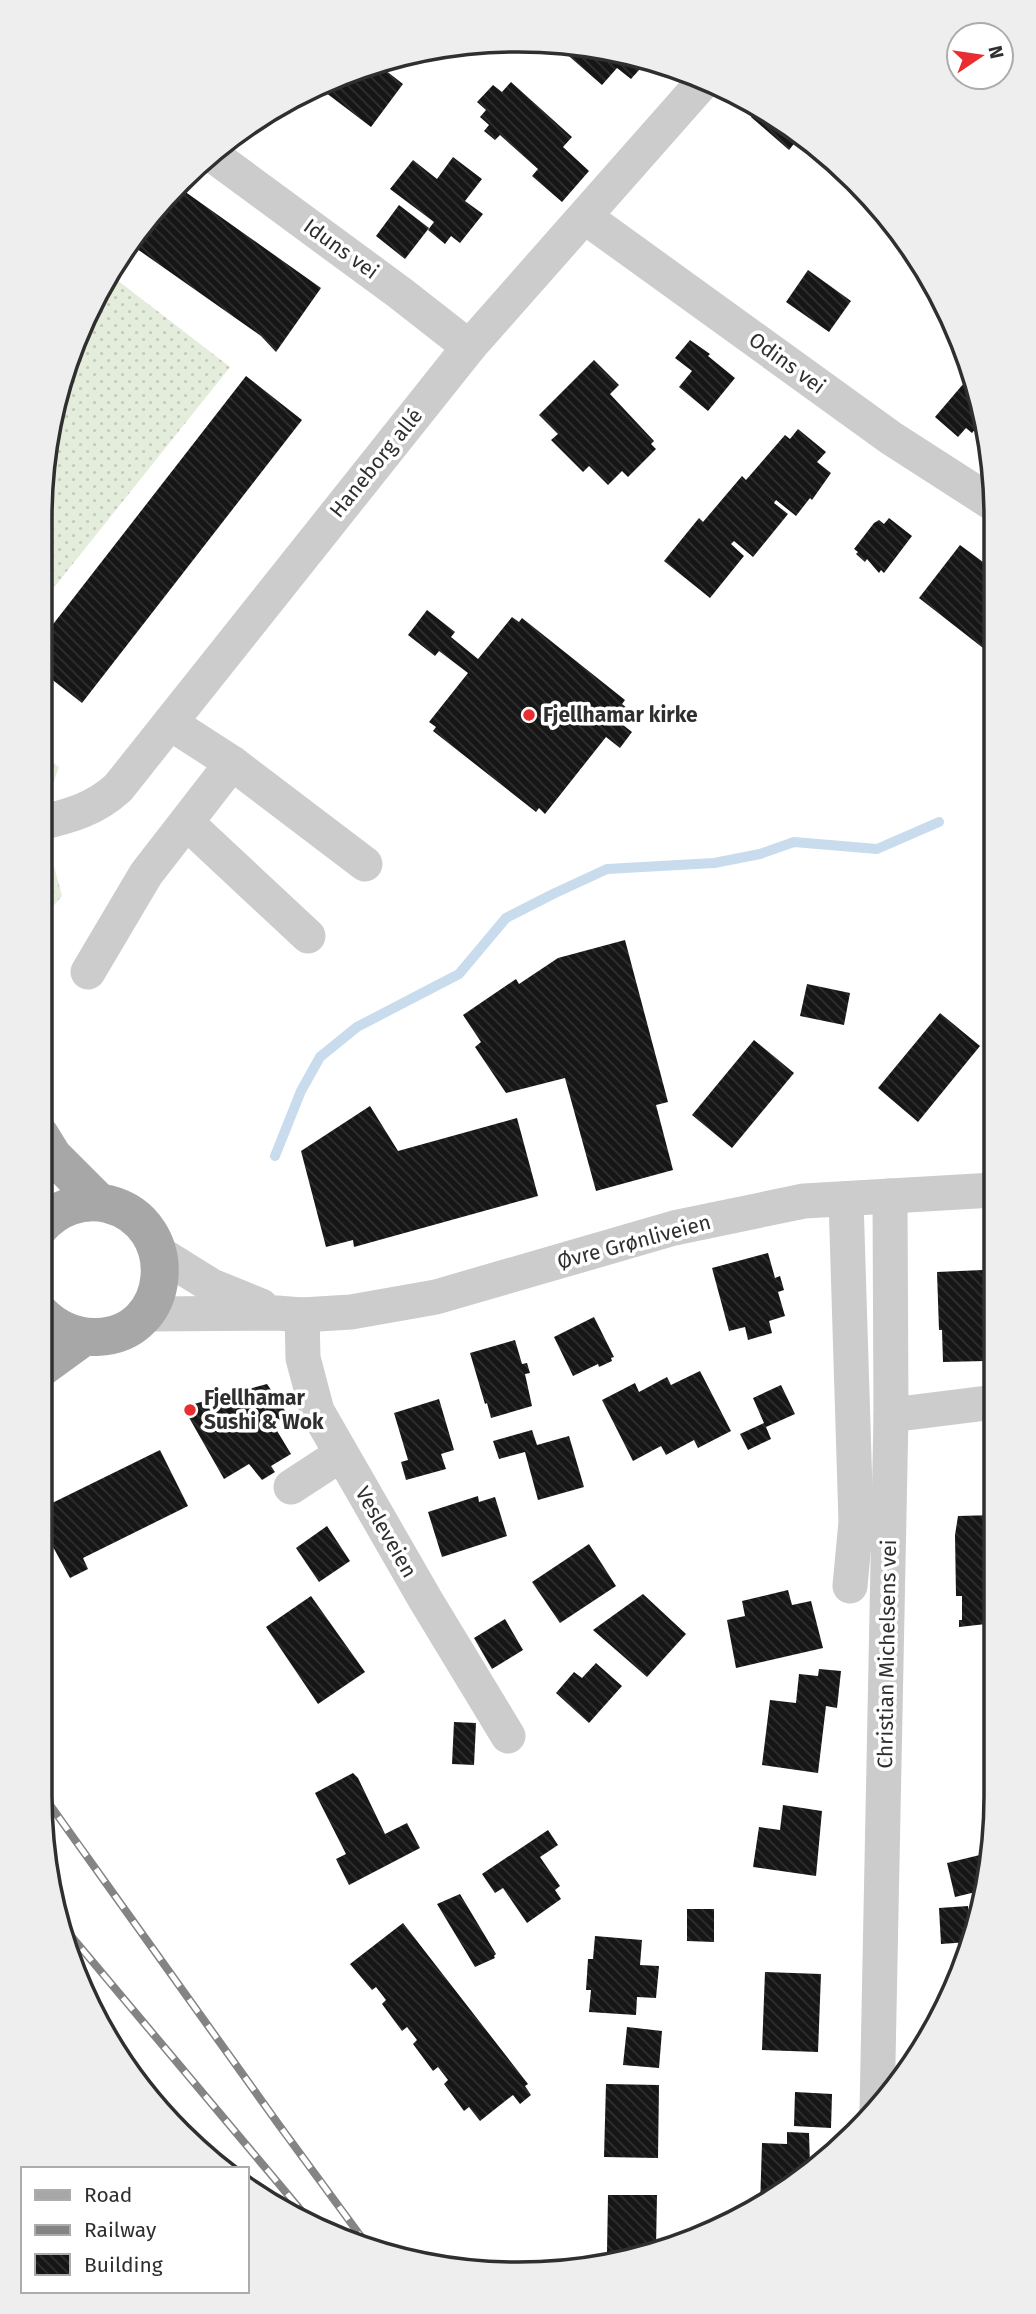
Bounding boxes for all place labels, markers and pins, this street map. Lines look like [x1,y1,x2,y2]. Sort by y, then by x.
place label: Fjellhamar kirke [543,702,698,728]
marker: Fjellhamar kirke [521,707,537,723]
place label: Fjellhamar Sushi & Wok [204,1385,324,1435]
marker: Fjellhamar Sushi & Wok [182,1402,198,1418]

